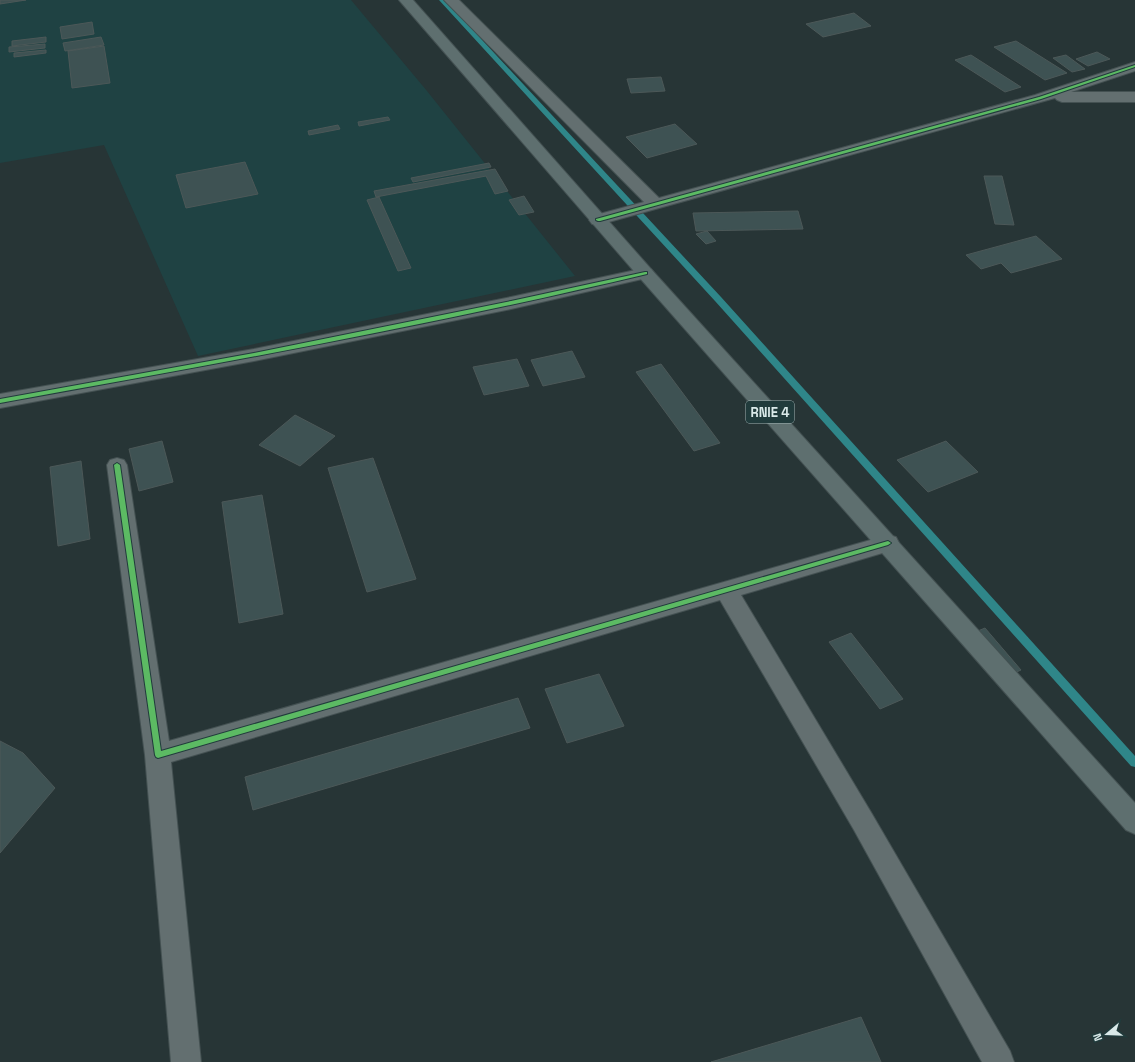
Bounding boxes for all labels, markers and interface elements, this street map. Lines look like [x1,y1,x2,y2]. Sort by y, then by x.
road number: RNIE 4 [746,401,794,423]
north arrow [1087,1014,1127,1054]
text: N [1090,1031,1105,1043]

